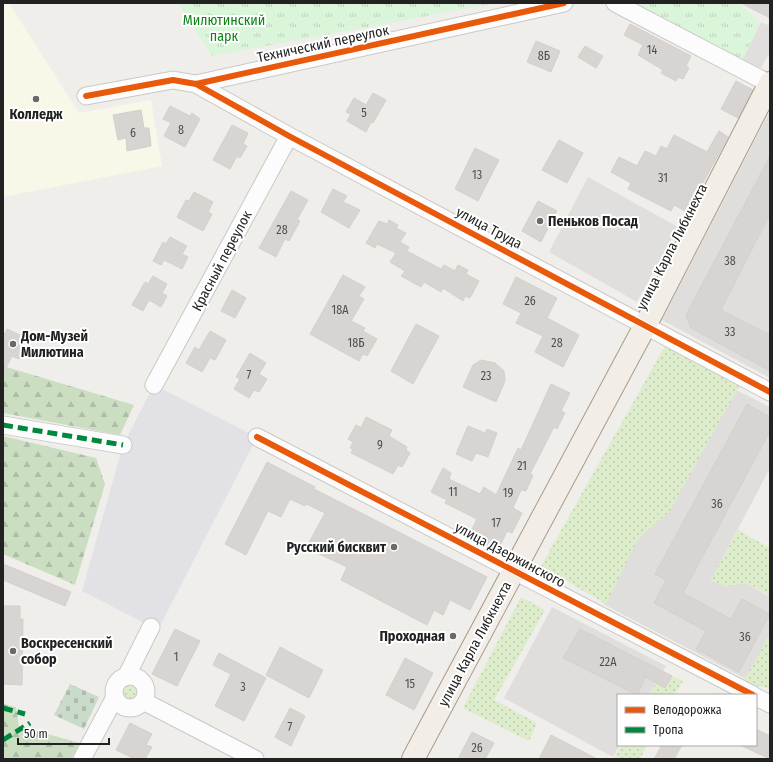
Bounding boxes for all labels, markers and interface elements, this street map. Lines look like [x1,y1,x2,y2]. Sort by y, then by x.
park label: Милютинский парк [183,12,265,45]
street label: Технический переулок [256,22,391,66]
house number: 14 [647,43,657,57]
house number: 8Б [538,49,550,63]
marker: Колледж [31,94,41,104]
place label: Колледж [9,106,63,123]
house number: 5 [361,106,367,120]
house number: 8 [178,123,184,137]
house number: 6 [130,126,136,140]
house number: 13 [472,168,482,182]
house number: 31 [658,171,668,185]
street label: улица Карла Либкнехта [633,181,711,313]
street label: улица Труда [453,204,525,253]
street label: Красный переулок [188,208,256,314]
place label: Пеньков Посад [548,213,638,230]
marker: Пеньков Посад [535,216,545,226]
house number: 28 [276,223,288,237]
house number: 38 [724,254,736,268]
house number: 26 [524,294,536,308]
house number: 18А [332,303,349,317]
house number: 33 [725,325,735,339]
place label: Дом-Музей Милютина [20,328,88,361]
house number: 18Б [348,336,364,350]
house number: 28 [551,336,563,350]
marker: Дом-Музей Милютина [8,339,18,349]
house number: 7 [247,368,252,382]
house number: 23 [481,369,491,383]
house number: 9 [377,438,383,452]
house number: 21 [517,459,527,473]
house number: 11 [448,485,458,499]
house number: 19 [503,486,513,500]
house number: 36 [711,497,723,511]
house number: 17 [491,516,501,530]
street label: улица Дзержинского [452,519,568,591]
place label: Русский бисквит [287,539,387,556]
marker: Русский бисквит [389,542,399,552]
street label: улица Карла Либкнехта [435,578,515,709]
place label: Проходная [379,628,445,645]
house number: 36 [739,630,751,644]
marker: Проходная [448,631,458,641]
place label: Воскресенский собор [21,635,113,668]
marker: Воскресенский собор [8,646,18,656]
house number: 1 [174,650,178,664]
house number: 22А [600,655,617,669]
house number: 15 [405,677,416,691]
house number: 3 [240,680,246,694]
legend [617,694,757,746]
text: Велодорожка [653,703,722,717]
scale bar [18,720,109,746]
house number: 7 [288,720,293,734]
text: Тропа [653,723,684,737]
text: 50 m [24,727,48,741]
house number: 26 [471,741,483,755]

